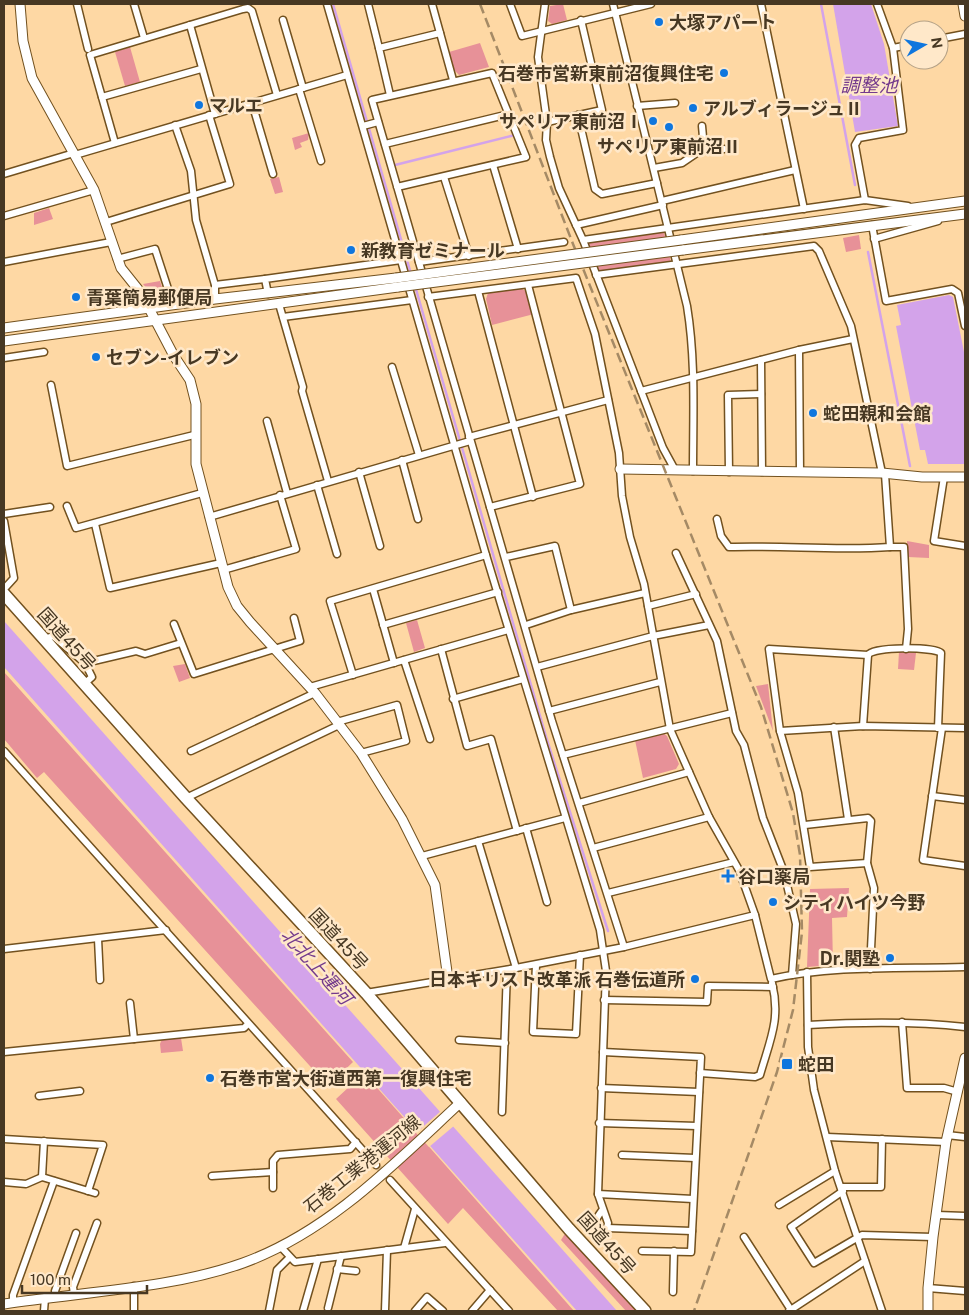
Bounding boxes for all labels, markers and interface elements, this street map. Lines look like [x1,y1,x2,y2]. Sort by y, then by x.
place label: 大塚アパート [669,12,777,33]
marker: 大塚アパート [653,16,665,28]
north arrow [899,20,949,70]
text: N [928,36,946,50]
place label: 石巻市営新東前沼復興住宅 [498,63,714,84]
marker: 石巻市営新東前沼復興住宅 [718,67,730,79]
water label: 調整池 [840,74,899,96]
place label: マルエ [209,95,263,116]
place label: アルブィラージュⅡ [703,98,863,119]
marker: マルエ [193,99,205,111]
marker: アルブィラージュⅡ [687,102,699,114]
place label: サペリア東前沼Ⅰ [499,111,643,132]
marker: サペリア東前沼Ⅰ [647,115,659,127]
marker: サペリア東前沼Ⅱ [663,121,675,133]
place label: サペリア東前沼Ⅱ [597,136,741,157]
place label: 新教育ゼミナール [361,240,505,261]
marker: 新教育ゼミナール [345,244,357,256]
place label: 青葉簡易郵便局 [86,287,212,308]
marker: 青葉簡易郵便局 [70,291,82,303]
place label: セブン-イレブン [106,347,239,368]
marker: セブン-イレブン [90,351,102,363]
place label: 蛇田親和会館 [823,403,931,424]
marker: 蛇田親和会館 [807,407,819,419]
street label: 国道45号 [34,603,100,675]
place label: 谷口薬局 [738,866,810,887]
marker: 谷口薬局 [722,870,734,882]
place label: シティハイツ今野 [783,892,926,913]
marker: シティハイツ今野 [767,896,779,908]
street label: 国道45号 [305,904,373,974]
water label: 北北上運河 [277,923,360,1012]
place label: Dr.関塾 [820,948,880,969]
marker: Dr.関塾 [884,952,896,964]
place label: 日本キリスト改革派 石巻伝道所 [429,969,685,990]
marker: 日本キリスト改革派 石巻伝道所 [689,973,701,985]
place label: 蛇田 [798,1054,834,1075]
marker: 蛇田 [780,1057,794,1071]
place label: 石巻市営大街道西第一復興住宅 [220,1068,472,1089]
marker: 石巻市営大街道西第一復興住宅 [204,1072,216,1084]
street label: 石巻工業港運河線 [299,1111,425,1217]
street label: 国道45号 [574,1207,640,1279]
scale bar [22,1262,148,1294]
text: 100 m [30,1271,71,1288]

